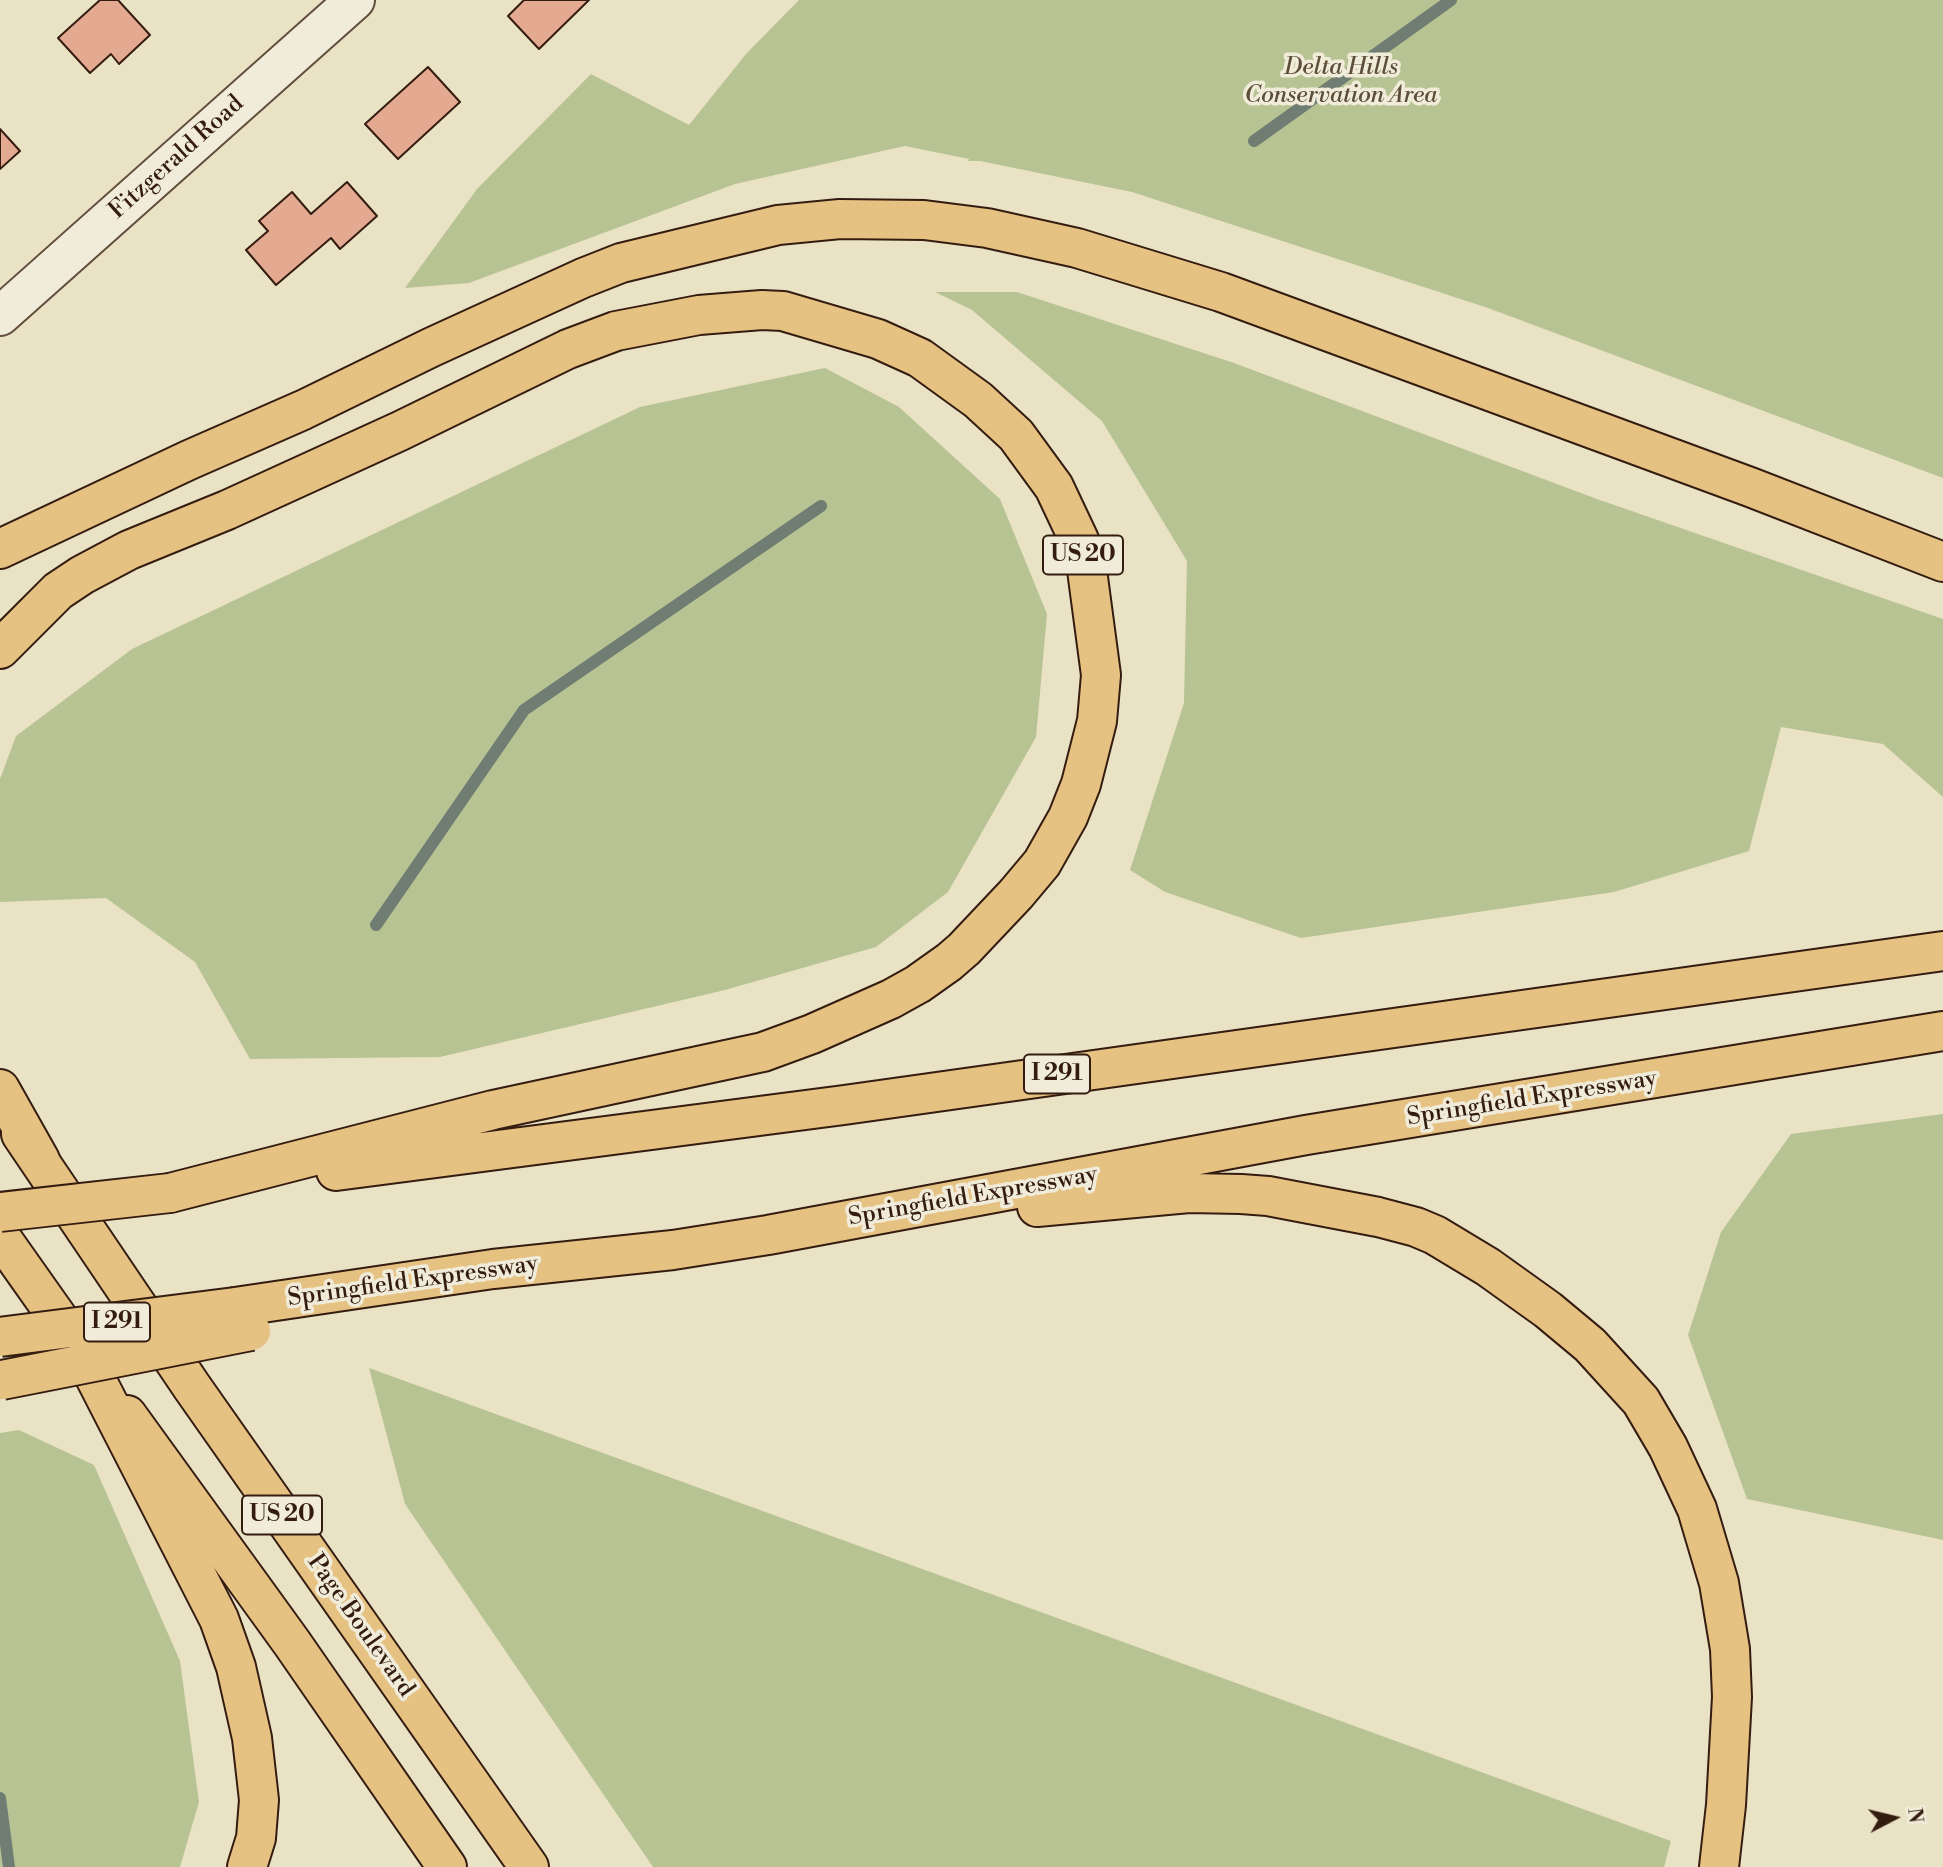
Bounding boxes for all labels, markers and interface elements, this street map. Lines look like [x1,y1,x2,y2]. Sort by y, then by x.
park label: Delta Hills Conservation Area [1245,54,1437,110]
street label: Fitzgerald Road [104,90,250,226]
road number: US 20 [1043,536,1123,575]
road number: I 291 [1024,1054,1090,1093]
street label: Springfield Expressway [1405,1065,1659,1133]
street label: Springfield Expressway [846,1161,1100,1233]
street label: Springfield Expressway [286,1250,540,1314]
road number: I 291 [84,1302,150,1342]
road number: US 20 [242,1496,322,1534]
street label: Page Boulevard [300,1549,420,1703]
north arrow [1859,1783,1929,1853]
text: N [1902,1807,1928,1824]

